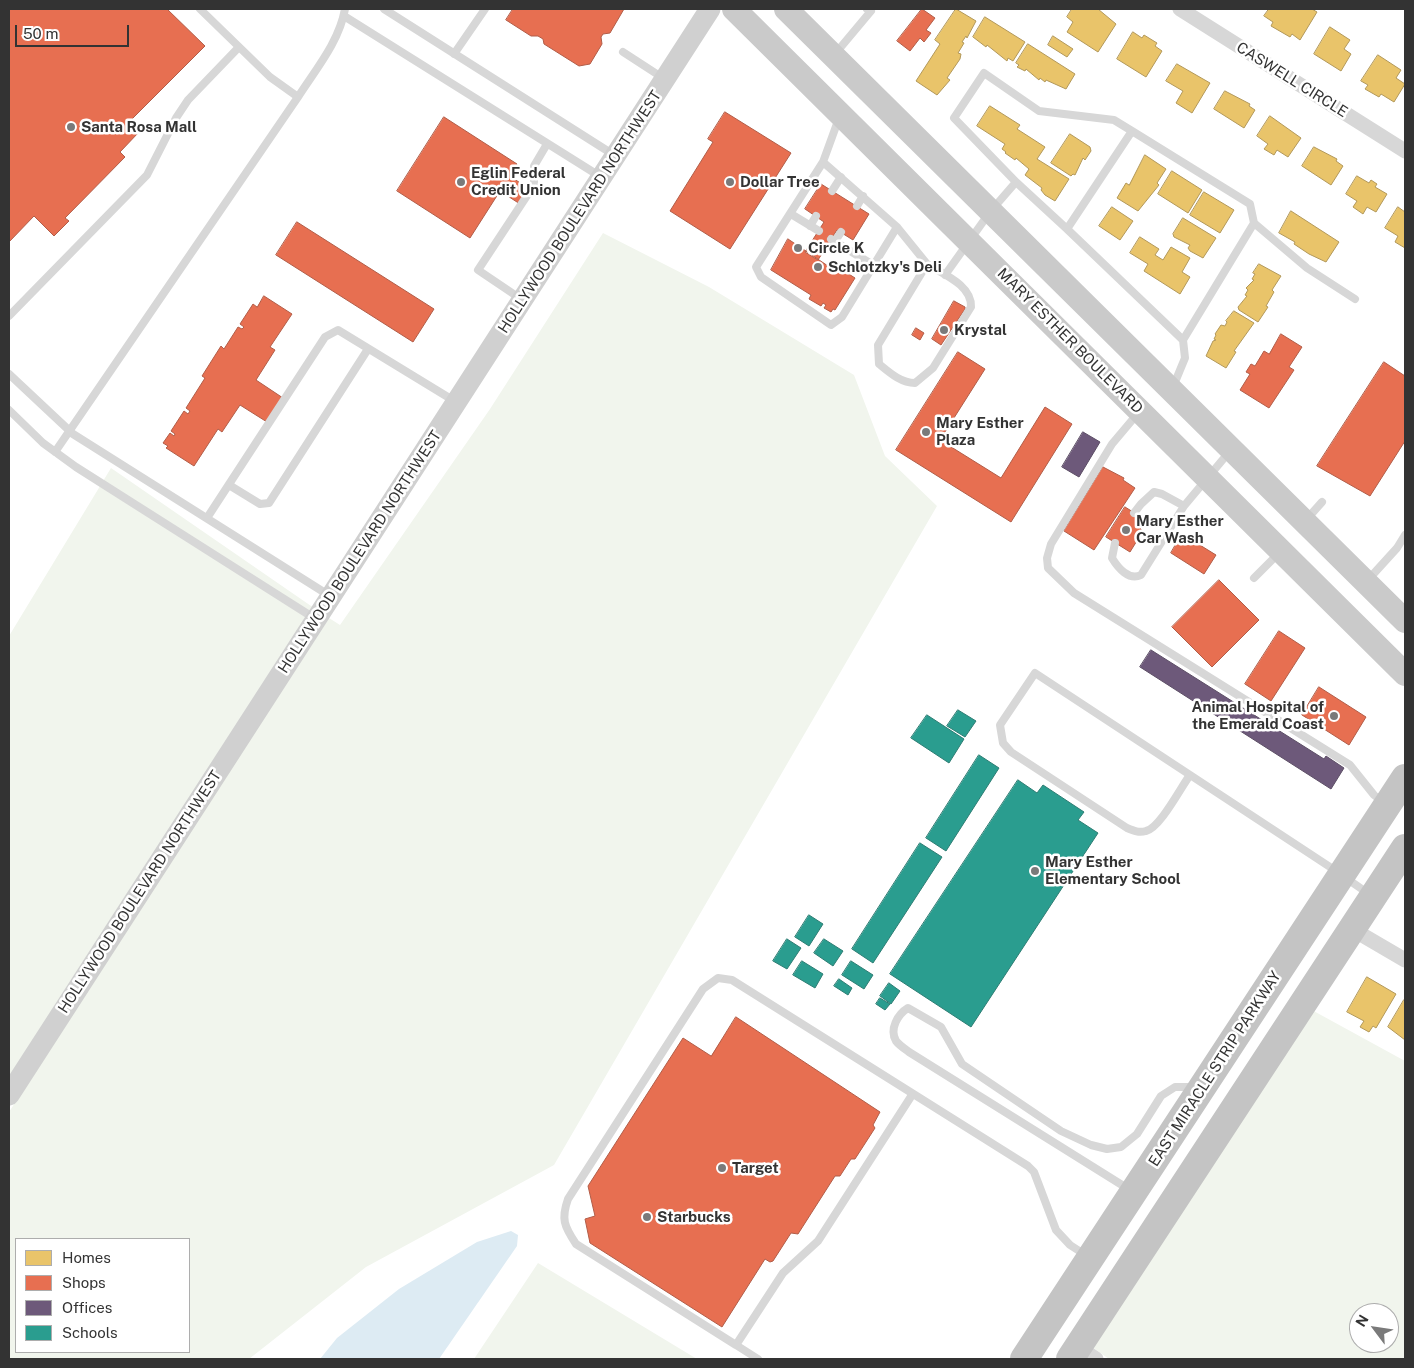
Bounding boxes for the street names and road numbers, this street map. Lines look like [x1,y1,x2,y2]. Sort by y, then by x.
street label: CASWELL CIRCLE [1233,38,1351,122]
street label: HOLLYWOOD BOULEVARD NORTHWEST [495,87,665,337]
street label: MARY ESTHER BOULEVARD [994,265,1146,417]
street label: HOLLYWOOD BOULEVARD NORTHWEST [275,427,445,677]
street label: HOLLYWOOD BOULEVARD NORTHWEST [55,767,225,1017]
street label: EAST MIRACLE STRIP PARKWAY [1145,968,1285,1170]

